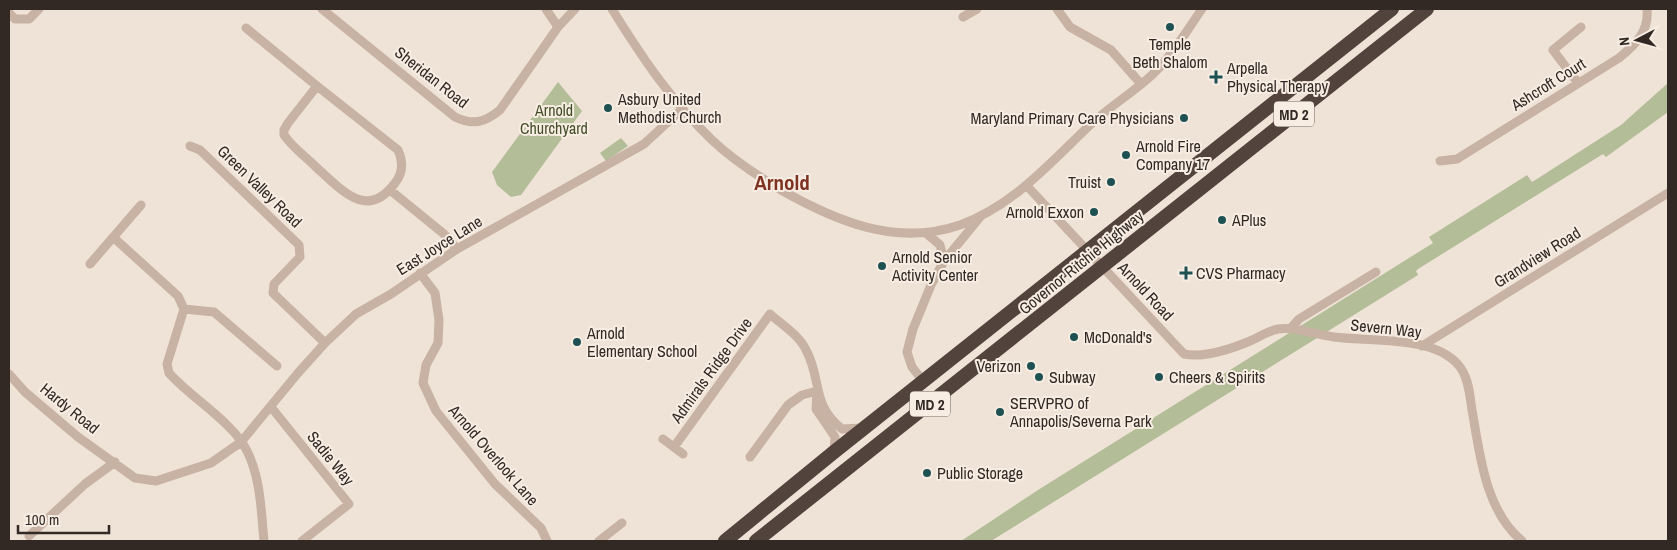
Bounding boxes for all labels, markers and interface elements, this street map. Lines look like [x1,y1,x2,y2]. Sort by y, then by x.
north arrow [1612,15,1662,65]
marker: Temple Beth Shalom [1164,21,1176,33]
place label: Temple Beth Shalom [1132,33,1208,73]
text: N [1615,36,1633,46]
street label: Sheridan Road [390,41,474,113]
street label: Ashcroft Court [1506,52,1590,116]
place label: Arpella Physical Therapy [1226,57,1329,97]
marker: Arpella Physical Therapy [1209,70,1223,84]
place label: Asbury United Methodist Church [617,88,722,128]
park label: Arnold Churchyard [520,99,588,139]
marker: Asbury United Methodist Church [602,102,614,114]
road number: MD 2 [1274,102,1314,126]
place label: Maryland Primary Care Physicians [971,107,1174,129]
marker: Maryland Primary Care Physicians [1178,112,1190,124]
place label: Arnold Fire Company 17 [1135,135,1210,175]
street label: Green Valley Road [213,140,307,232]
marker: Arnold Fire Company 17 [1120,149,1132,161]
district label: Arnold [754,168,810,197]
place label: Truist [1068,171,1101,193]
marker: Truist [1105,176,1117,188]
place label: Arnold Exxon [1005,201,1084,223]
street label: Governor Ritchie Highway [1014,205,1148,319]
marker: Arnold Exxon [1088,206,1100,218]
place label: APlus [1231,209,1266,231]
street label: East Joyce Lane [392,210,486,280]
marker: APlus [1216,214,1228,226]
street label: Grandview Road [1489,222,1585,292]
place label: Arnold Senior Activity Center [891,246,979,286]
street label: Arnold Road [1112,256,1179,325]
marker: Arnold Senior Activity Center [876,260,888,272]
place label: CVS Pharmacy [1196,262,1286,284]
marker: CVS Pharmacy [1180,267,1192,279]
street label: Admirals Ridge Drive [665,313,757,428]
street label: Severn Way [1350,313,1423,343]
place label: Arnold Elementary School [586,322,697,362]
place label: McDonald's [1084,326,1152,348]
marker: McDonald's [1068,331,1080,343]
marker: Arnold Elementary School [571,336,583,348]
place label: Verizon [977,355,1021,377]
marker: Verizon [1025,360,1037,372]
place label: Subway [1049,366,1096,388]
place label: Cheers & Spirits [1169,366,1265,388]
marker: Subway [1033,371,1045,383]
marker: Cheers & Spirits [1153,371,1165,383]
street label: Hardy Road [36,377,104,439]
road number: MD 2 [910,392,950,416]
place label: SERVPRO of Annapolis/Severna Park [1009,392,1152,432]
street label: Arnold Overlook Lane [443,399,544,510]
marker: SERVPRO of Annapolis/Severna Park [994,406,1006,418]
street label: Sadie Way [302,426,360,490]
place label: Public Storage [937,462,1023,484]
marker: Public Storage [921,467,933,479]
scale bar [18,502,109,534]
text: 100 m [25,509,59,530]

